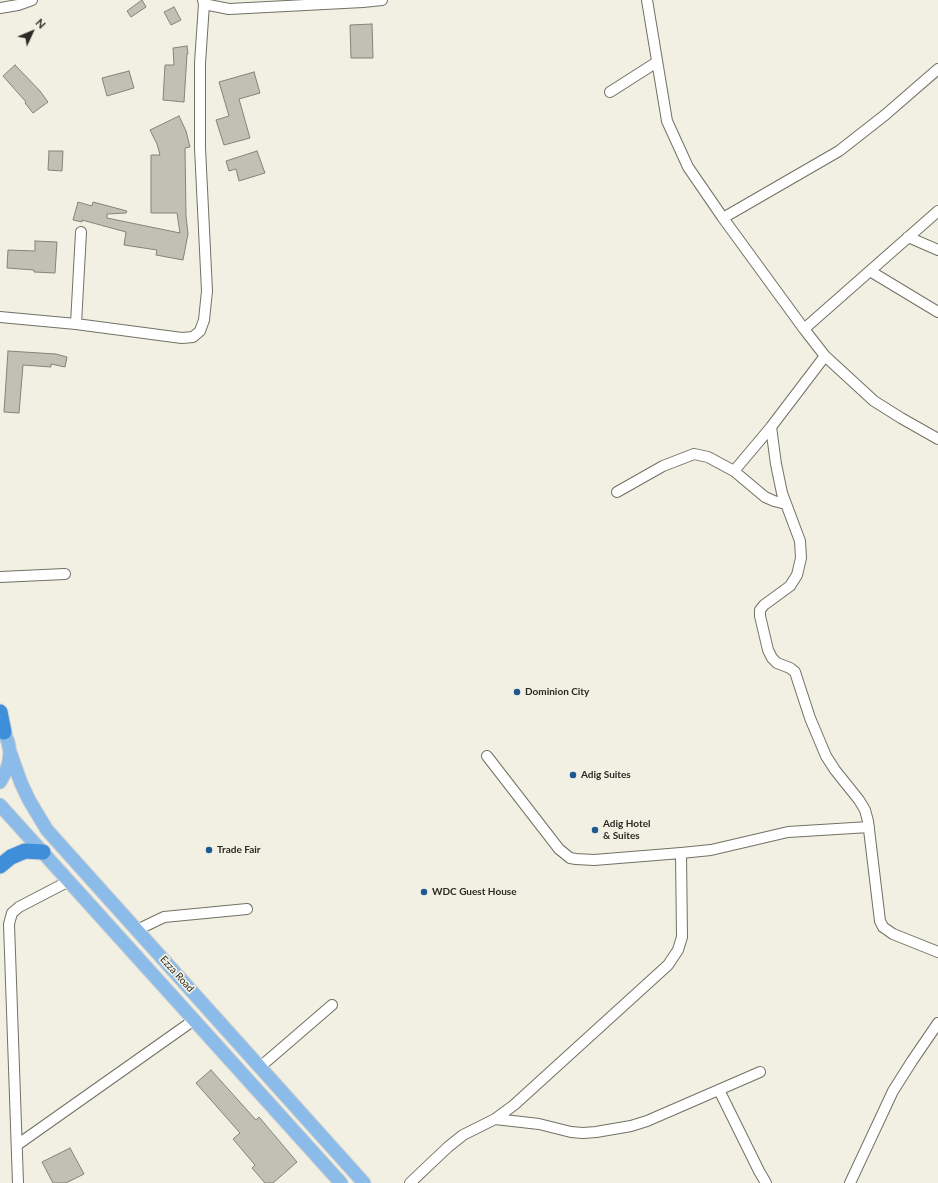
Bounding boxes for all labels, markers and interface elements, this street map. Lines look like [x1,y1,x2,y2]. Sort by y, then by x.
north arrow [12,12,52,52]
text: N [33,16,49,31]
place label: Dominion City [525,686,589,698]
marker: Dominion City [512,687,522,697]
place label: Adig Suites [581,769,631,781]
marker: Adig Suites [568,770,578,780]
place label: Adig Hotel & Suites [603,818,650,842]
marker: Adig Hotel & Suites [590,825,600,835]
place label: Trade Fair [217,844,261,856]
marker: Trade Fair [204,845,214,855]
place label: WDC Guest House [432,886,517,898]
marker: WDC Guest House [419,887,429,897]
street label: Ezza Road [158,953,196,995]

